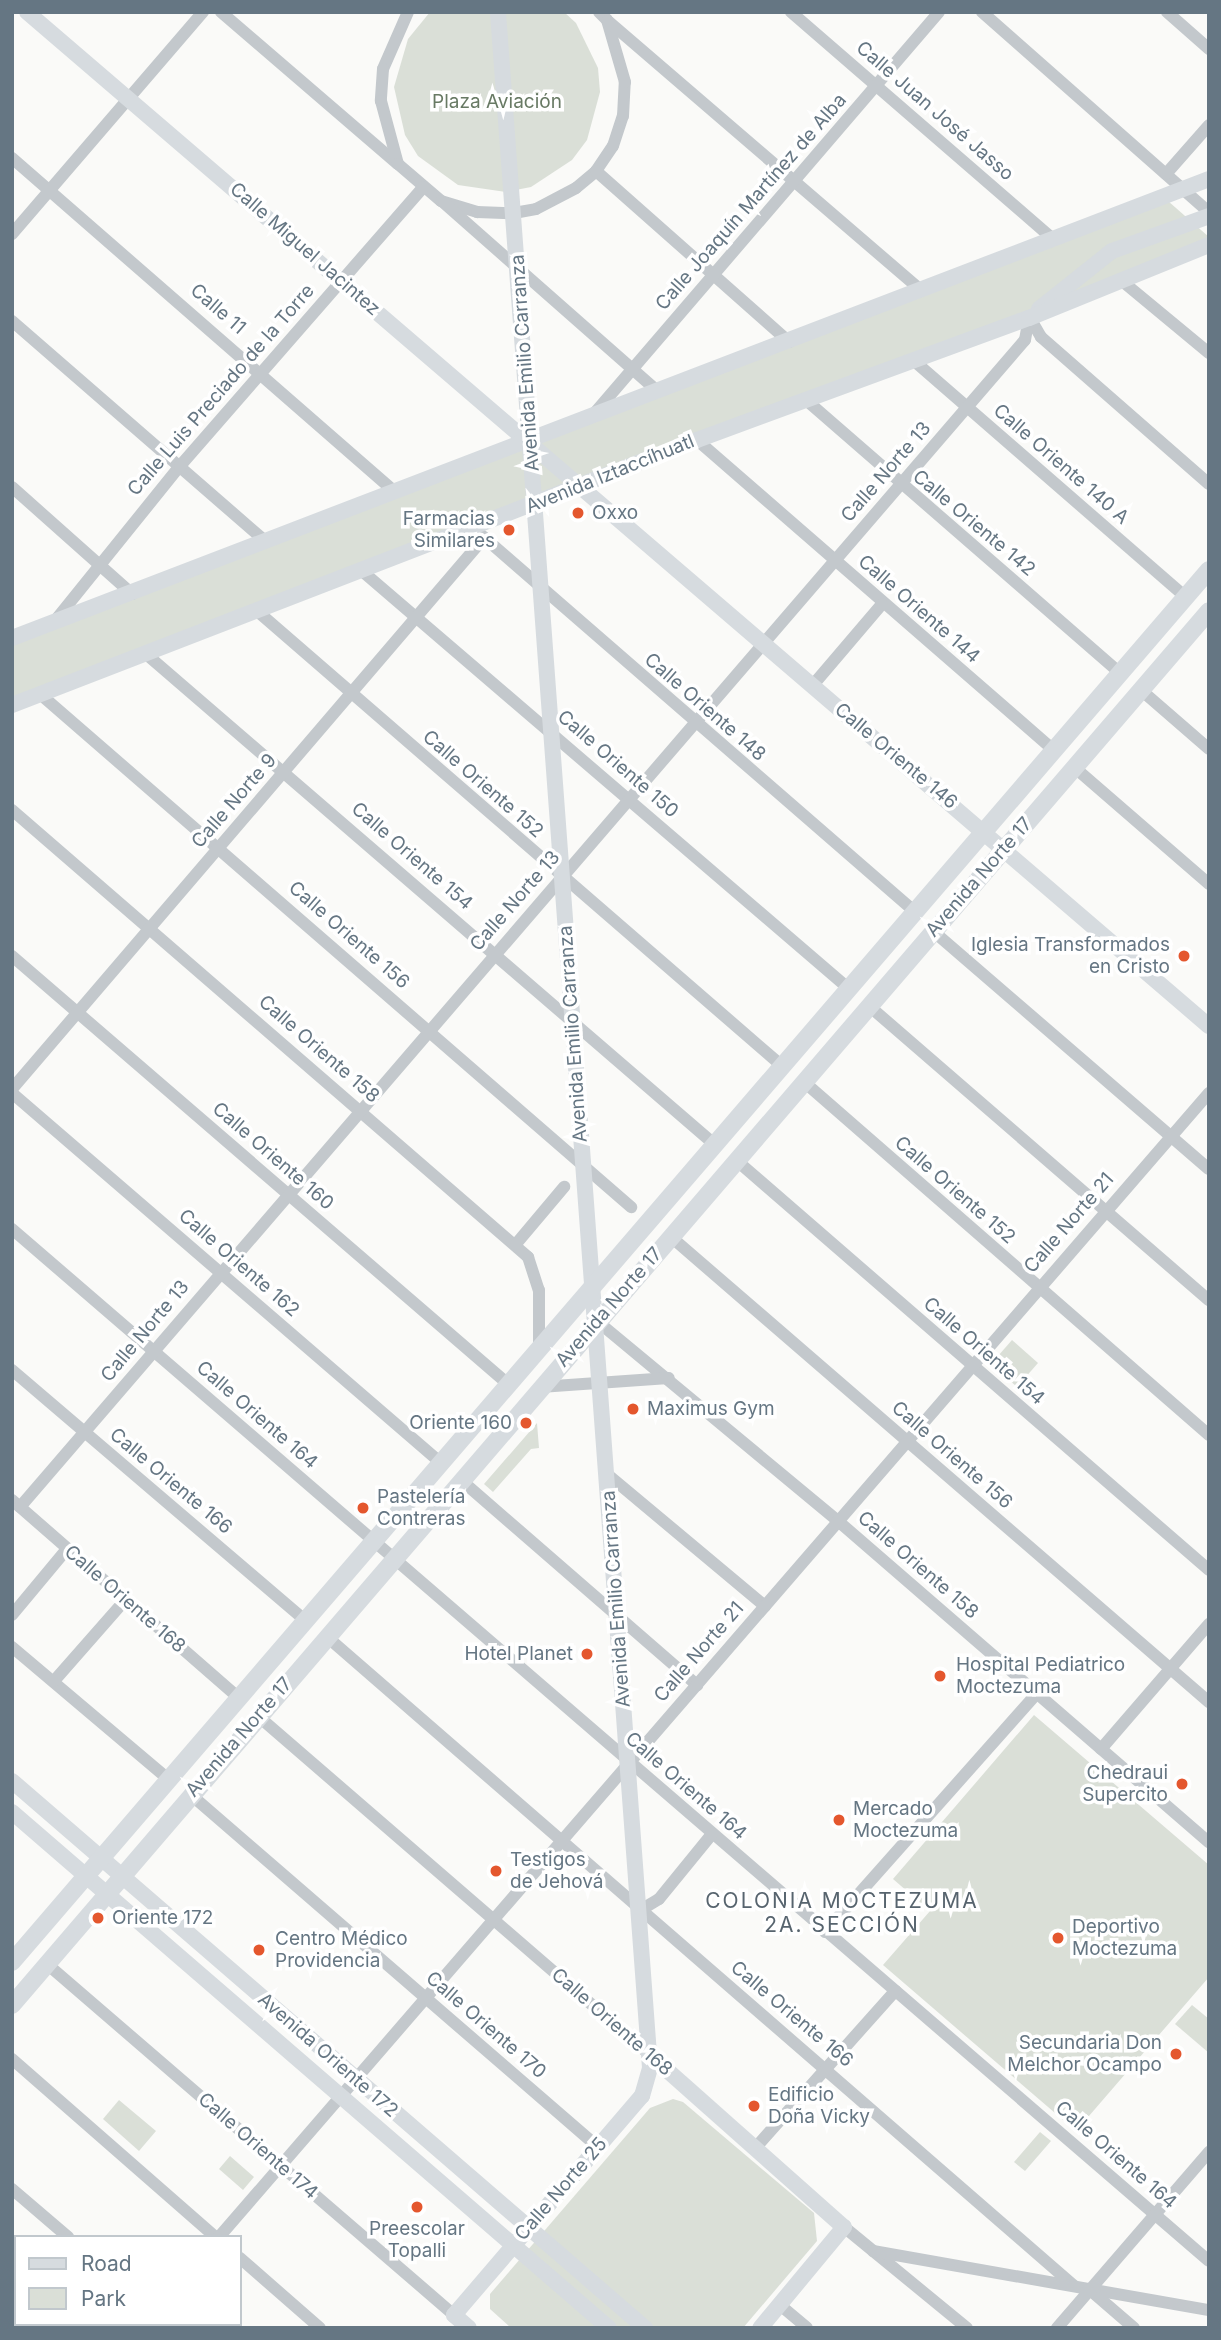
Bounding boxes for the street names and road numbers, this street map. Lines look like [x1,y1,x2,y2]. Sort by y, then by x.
street label: Calle Juan José Jasso [852,36,1018,186]
street label: Calle Joaquín Martínez de Alba [651,89,851,315]
street label: Calle Miguel Jacintez [225,178,385,320]
street label: Avenida Emilio Carranza [506,254,544,472]
street label: Calle 11 [186,279,250,339]
street label: Calle Luis Preciado de la Torre [123,280,319,500]
street label: Calle Oriente 140 A [989,399,1133,529]
street label: Calle Norte 13 [836,417,936,527]
street label: Avenida Iztaccíhuatl [523,430,697,518]
street label: Calle Oriente 142 [908,465,1040,581]
street label: Calle Oriente 144 [853,550,985,668]
street label: Calle Oriente 148 [640,648,770,766]
street label: Calle Oriente 146 [830,698,962,814]
street label: Calle Oriente 150 [553,705,683,823]
street label: Calle Oriente 152 [418,725,548,843]
street label: Calle Norte 9 [187,749,281,853]
street label: Calle Oriente 154 [347,797,477,915]
street label: Avenida Norte 17 [921,813,1037,941]
street label: Calle Norte 13 [465,846,565,956]
street label: Calle Oriente 156 [284,876,414,994]
street label: Avenida Emilio Carranza [554,925,592,1143]
street label: Calle Oriente 158 [254,990,384,1108]
street label: Calle Oriente 160 [208,1097,338,1215]
street label: Calle Oriente 152 [890,1131,1020,1249]
street label: Calle Norte 21 [1019,1168,1119,1278]
street label: Calle Oriente 162 [174,1204,304,1322]
street label: Avenida Norte 17 [551,1243,667,1371]
street label: Calle Norte 13 [96,1276,194,1386]
street label: Calle Oriente 154 [919,1292,1049,1410]
street label: Calle Oriente 164 [192,1356,322,1474]
street label: Calle Oriente 156 [887,1396,1017,1514]
street label: Calle Oriente 166 [105,1423,237,1539]
street label: Avenida Emilio Carranza [597,1490,635,1708]
street label: Calle Oriente 158 [853,1506,983,1624]
street label: Calle Oriente 168 [60,1540,190,1658]
street label: Calle Norte 21 [649,1597,749,1707]
street label: Avenida Norte 17 [181,1673,297,1801]
street label: Calle Oriente 164 [621,1727,751,1845]
street label: Calle Oriente 166 [726,1956,858,2072]
street label: Calle Oriente 168 [547,1963,677,2081]
street label: Calle Oriente 170 [421,1967,551,2083]
street label: Avenida Oriente 172 [253,1988,403,2122]
street label: Calle Oriente 174 [193,2088,323,2204]
street label: Calle Oriente 164 [1051,2096,1181,2214]
street label: Calle Norte 25 [510,2133,612,2245]

